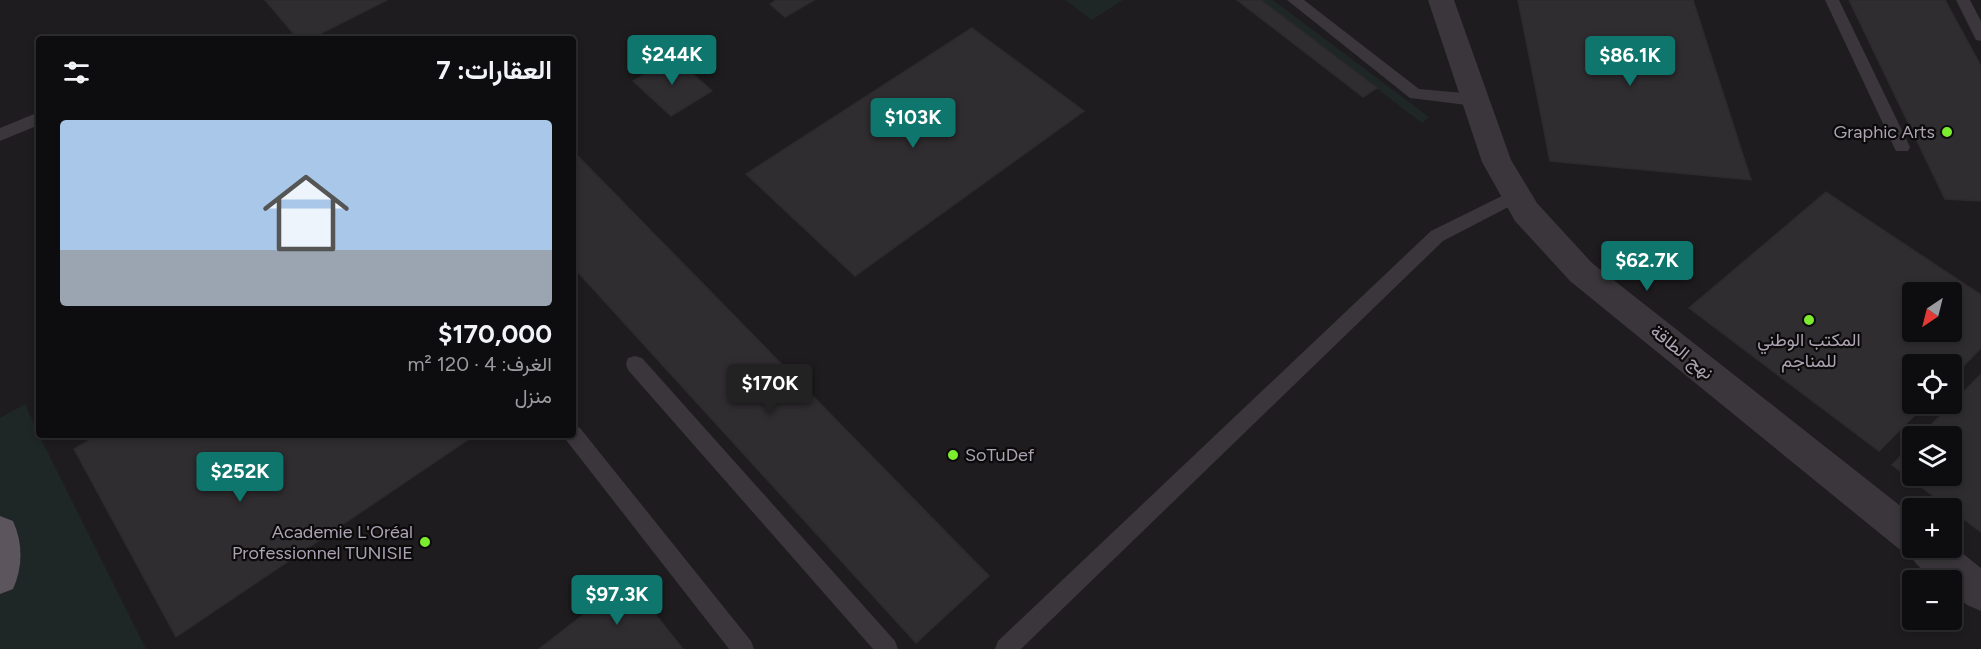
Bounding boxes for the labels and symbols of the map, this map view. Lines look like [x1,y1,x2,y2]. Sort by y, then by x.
pin: $244K [630,35,714,86]
pin: $86.1K [1581,36,1679,87]
pin: $103K [871,98,955,149]
place label: Graphic Arts [1834,121,1935,143]
marker: Graphic Arts [1940,125,1954,139]
pin: $62.7K [1598,241,1696,292]
north arrow [1902,282,1962,342]
marker: المكتب الوطني للمناجم [1802,313,1816,327]
street label: نهج الطاقة [1645,320,1718,385]
place label: المكتب الوطني للمناجم [1757,329,1861,373]
pin: $170K [728,364,812,415]
place label: SoTuDef [965,444,1035,466]
marker: SoTuDef [946,448,960,462]
pin: $252K [198,452,282,503]
place label: Academie L'Oréal Professionnel TUNISIE [232,521,413,564]
marker: Academie L'Oréal Professionnel TUNISIE [418,535,432,549]
pin: $97.3K [568,575,666,626]

